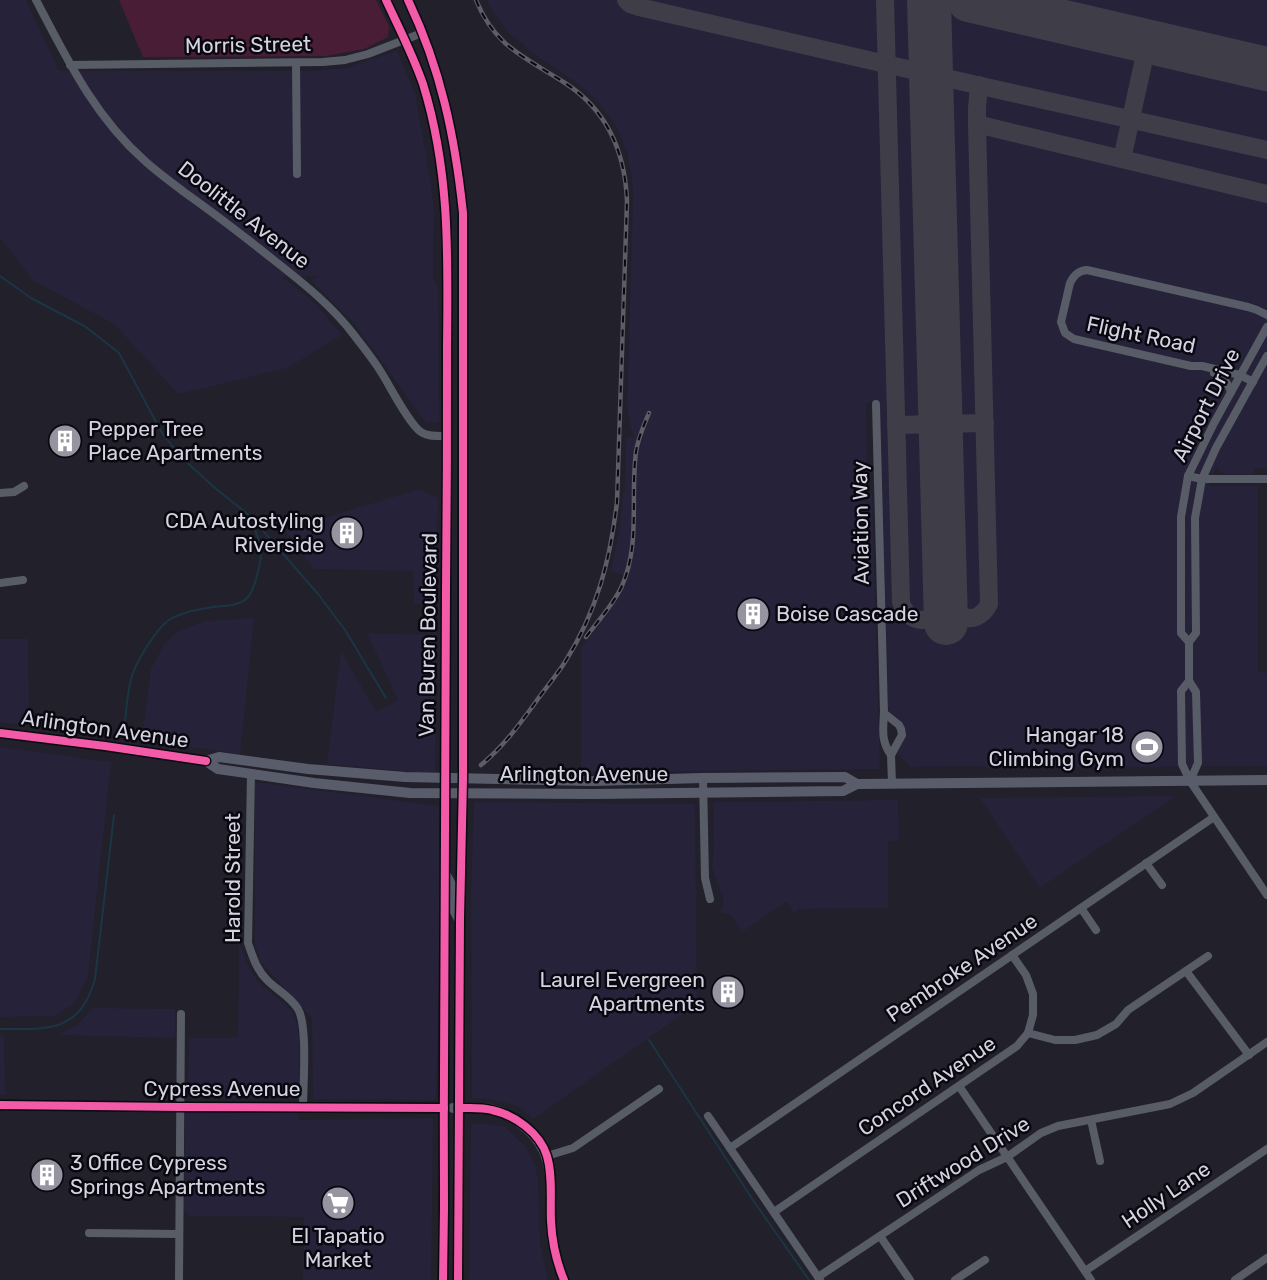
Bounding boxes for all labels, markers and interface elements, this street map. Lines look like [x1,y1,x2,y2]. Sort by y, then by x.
street label: Morris Street [185,31,311,58]
street label: Doolittle Avenue [173,155,315,274]
street label: Flight Road [1084,311,1198,358]
street label: Airport Drive [1166,344,1245,466]
place label: Pepper Tree Place Apartments [88,416,262,465]
building icon: Pepper Tree Place Apartments [47,423,83,459]
street label: Aviation Way [847,460,874,585]
place label: CDA Autostyling Riverside [165,508,324,557]
building icon: CDA Autostyling Riverside [329,515,365,551]
street label: Van Buren Boulevard [413,533,442,737]
building icon: Boise Cascade [735,596,771,632]
place label: Boise Cascade [776,601,919,626]
street label: Arlington Avenue [20,704,190,753]
place label: Hangar 18 Climbing Gym [989,722,1124,771]
sports icon: Hangar 18 Climbing Gym [1129,729,1165,765]
street label: Arlington Avenue [500,761,668,786]
street label: Harold Street [220,813,245,943]
street label: Pembroke Avenue [882,908,1042,1027]
place label: Laurel Evergreen Apartments [539,967,705,1016]
building icon: Laurel Evergreen Apartments [710,974,746,1010]
street label: Concord Avenue [853,1030,1000,1141]
street label: Cypress Avenue [143,1076,301,1101]
street label: Driftwood Drive [891,1111,1034,1213]
place label: 3 Office Cypress Springs Apartments [70,1150,266,1199]
street label: Holly Lane [1117,1156,1215,1233]
building icon: 3 Office Cypress Springs Apartments [29,1157,65,1193]
supermarket icon: El Tapatio Market [320,1185,356,1221]
place label: El Tapatio Market [291,1223,385,1272]

